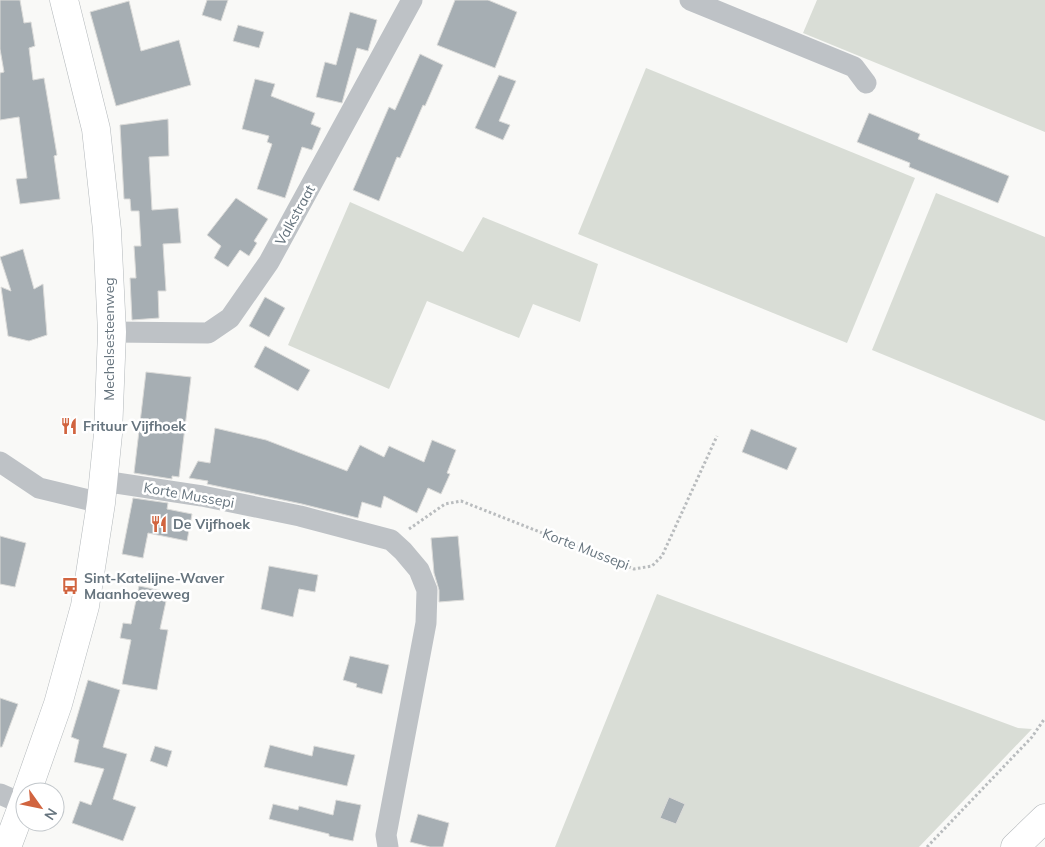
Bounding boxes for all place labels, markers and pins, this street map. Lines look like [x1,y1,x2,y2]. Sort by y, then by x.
restaurant icon: Frituur Vijfhoek [59,416,79,436]
place label: Frituur Vijfhoek [83,417,186,435]
restaurant icon: De Vijfhoek [149,514,169,534]
place label: De Vijfhoek [173,515,250,533]
place label: Sint-Katelijne-Waver Maanhoeveweg [84,569,225,603]
bus stop icon: Sint-Katelijne-Waver Maanhoeveweg [60,576,80,596]

